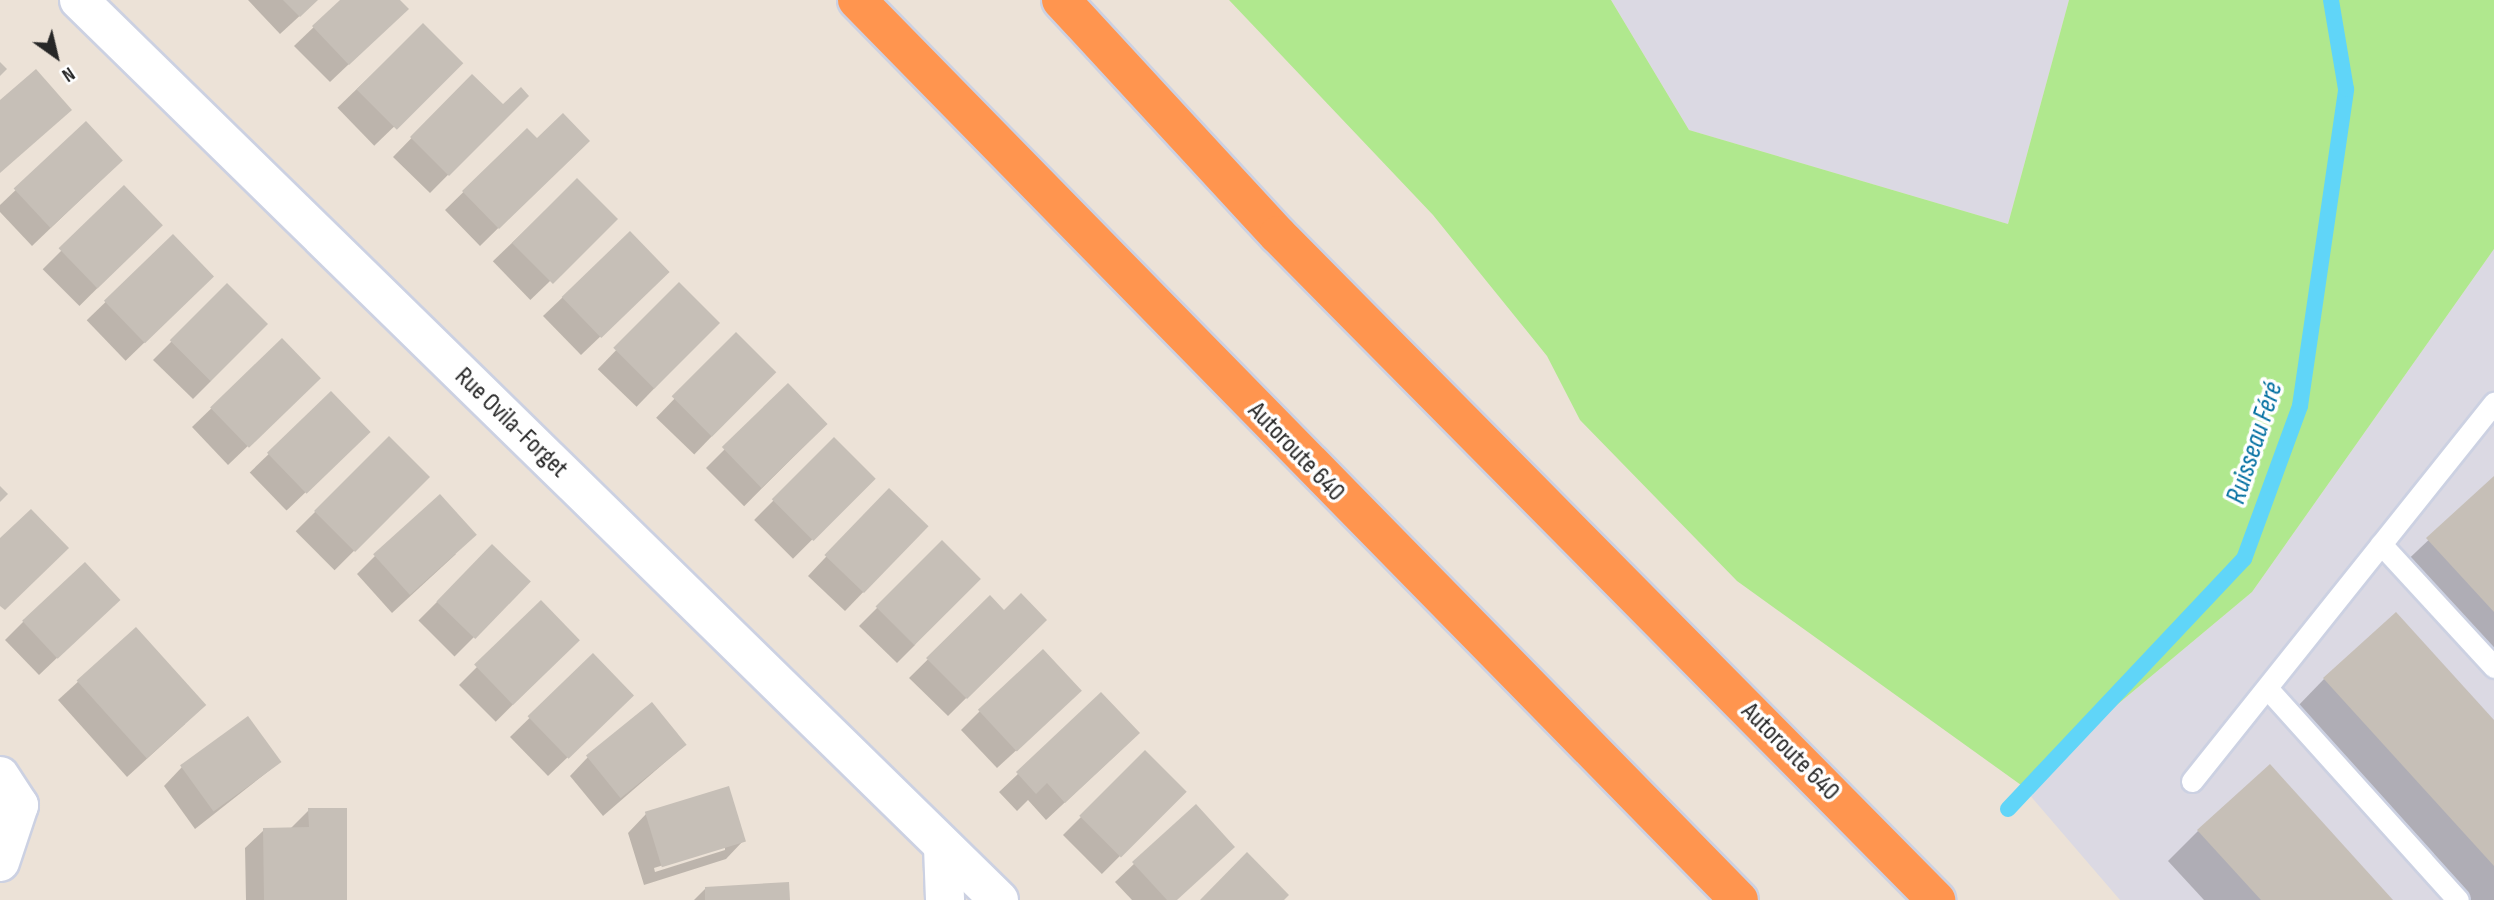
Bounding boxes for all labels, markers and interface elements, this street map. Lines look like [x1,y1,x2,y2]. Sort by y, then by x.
north arrow [21,21,91,91]
text: N [57,61,79,86]
street label: Rue Ovila-Forget [448,361,574,485]
water label: Ruisseau Féré [2220,378,2290,508]
street label: Autoroute 640 [1241,396,1351,508]
street label: Autoroute 640 [1734,696,1846,808]

